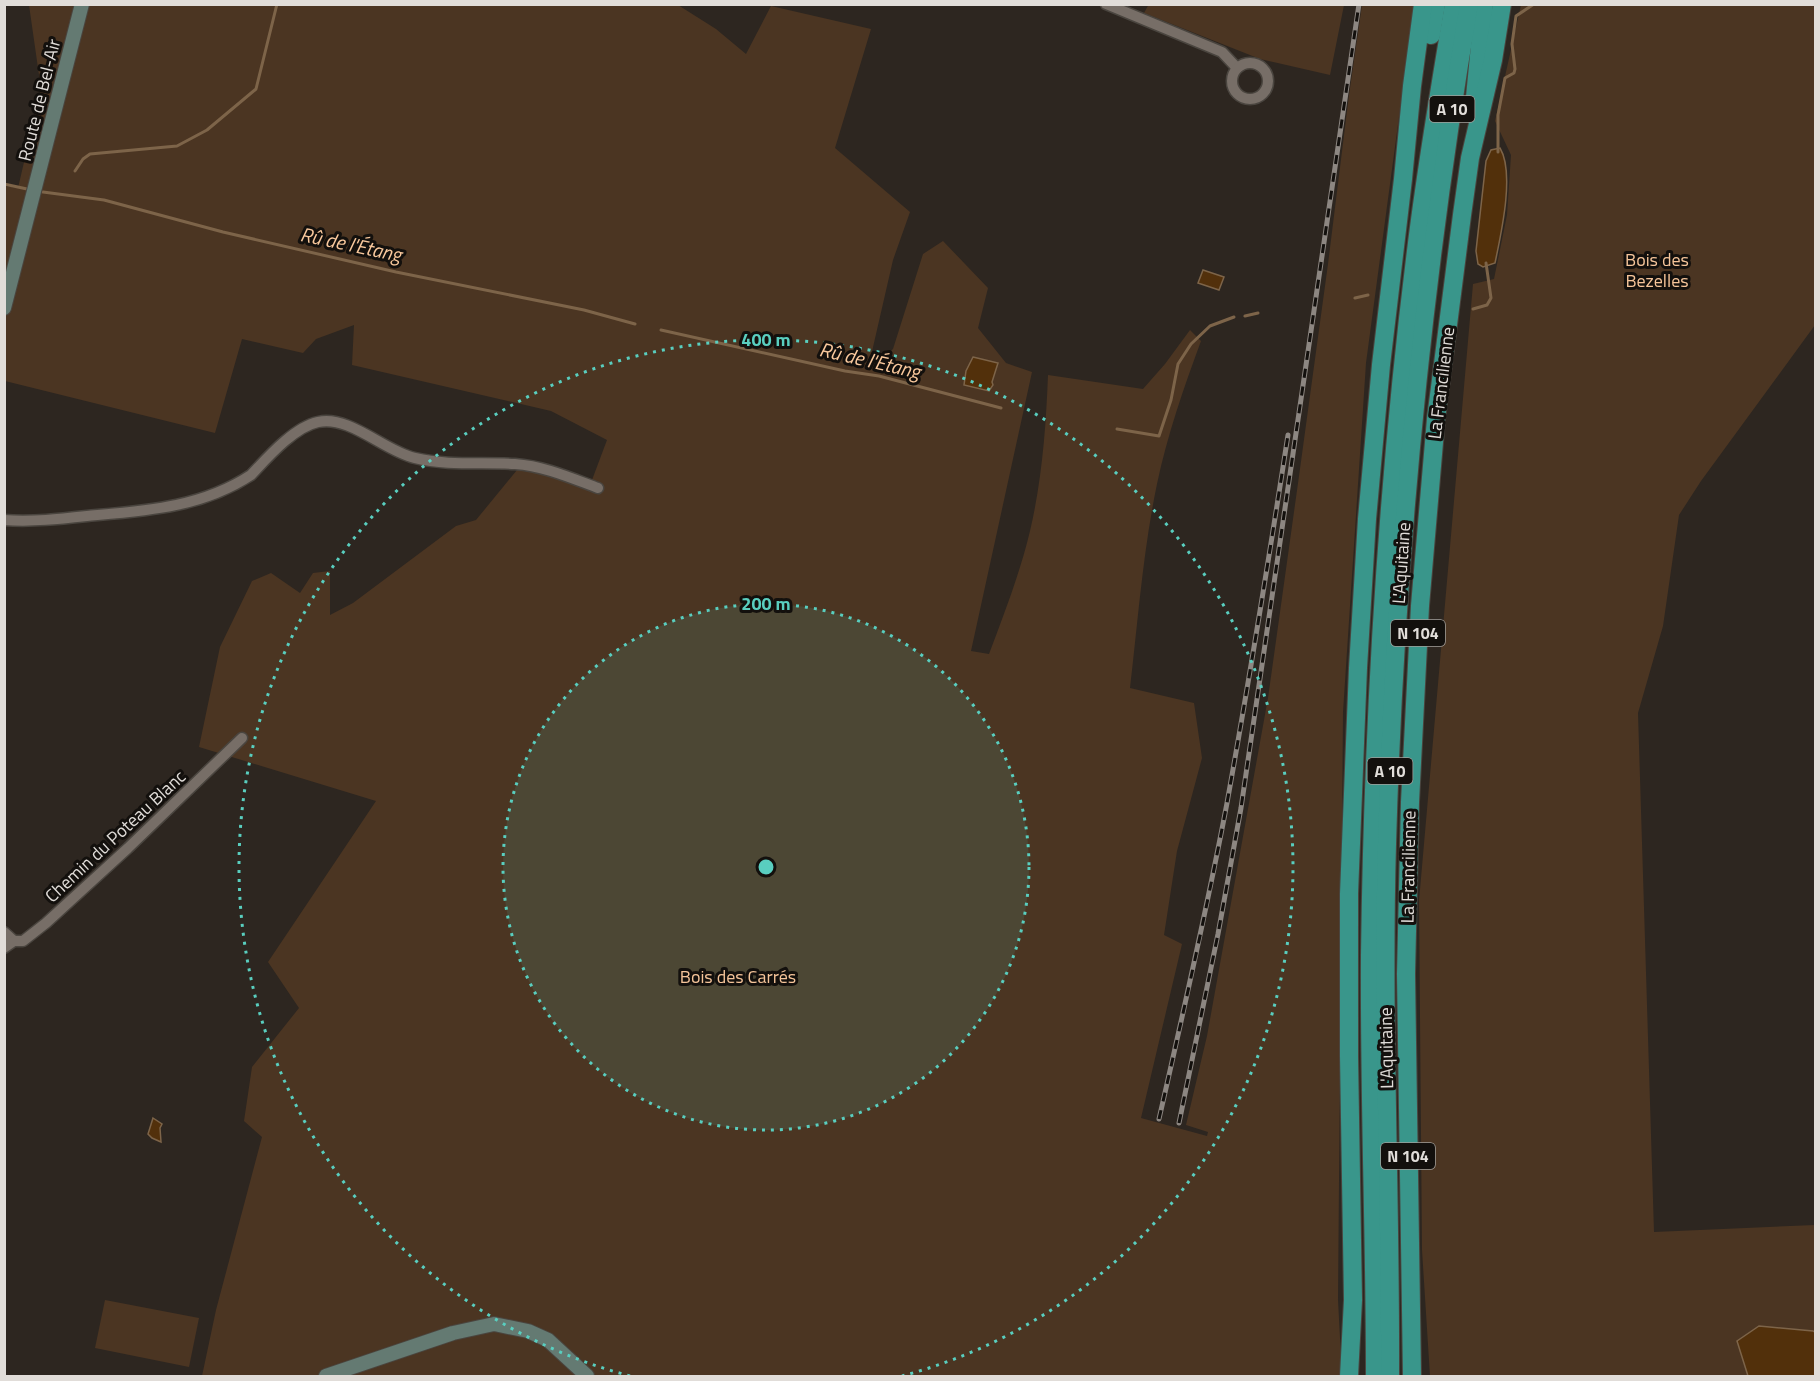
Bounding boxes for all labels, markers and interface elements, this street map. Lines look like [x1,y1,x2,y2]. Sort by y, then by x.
street label: Route de Bel-Air [11,36,67,164]
road number: A 10 [1430,96,1474,122]
water label: Rû de l'Étang [298,218,407,270]
park label: Bois des Bezelles [1625,246,1689,294]
street label: La Francilienne [1421,325,1461,441]
text: 400 m [741,326,791,353]
water label: Rû de l'Étang [817,333,926,387]
street label: L'Aquitaine [1385,521,1417,605]
text: 200 m [741,590,791,617]
road number: N 104 [1391,620,1445,646]
road number: A 10 [1368,758,1412,784]
street label: Chemin du Poteau Blanc [39,763,192,909]
street label: La Francilienne [1394,810,1422,924]
centre of rings [756,857,776,877]
park label: Bois des Carrés [680,963,796,990]
street label: L'Aquitaine [1372,1007,1400,1089]
road number: N 104 [1381,1143,1435,1169]

